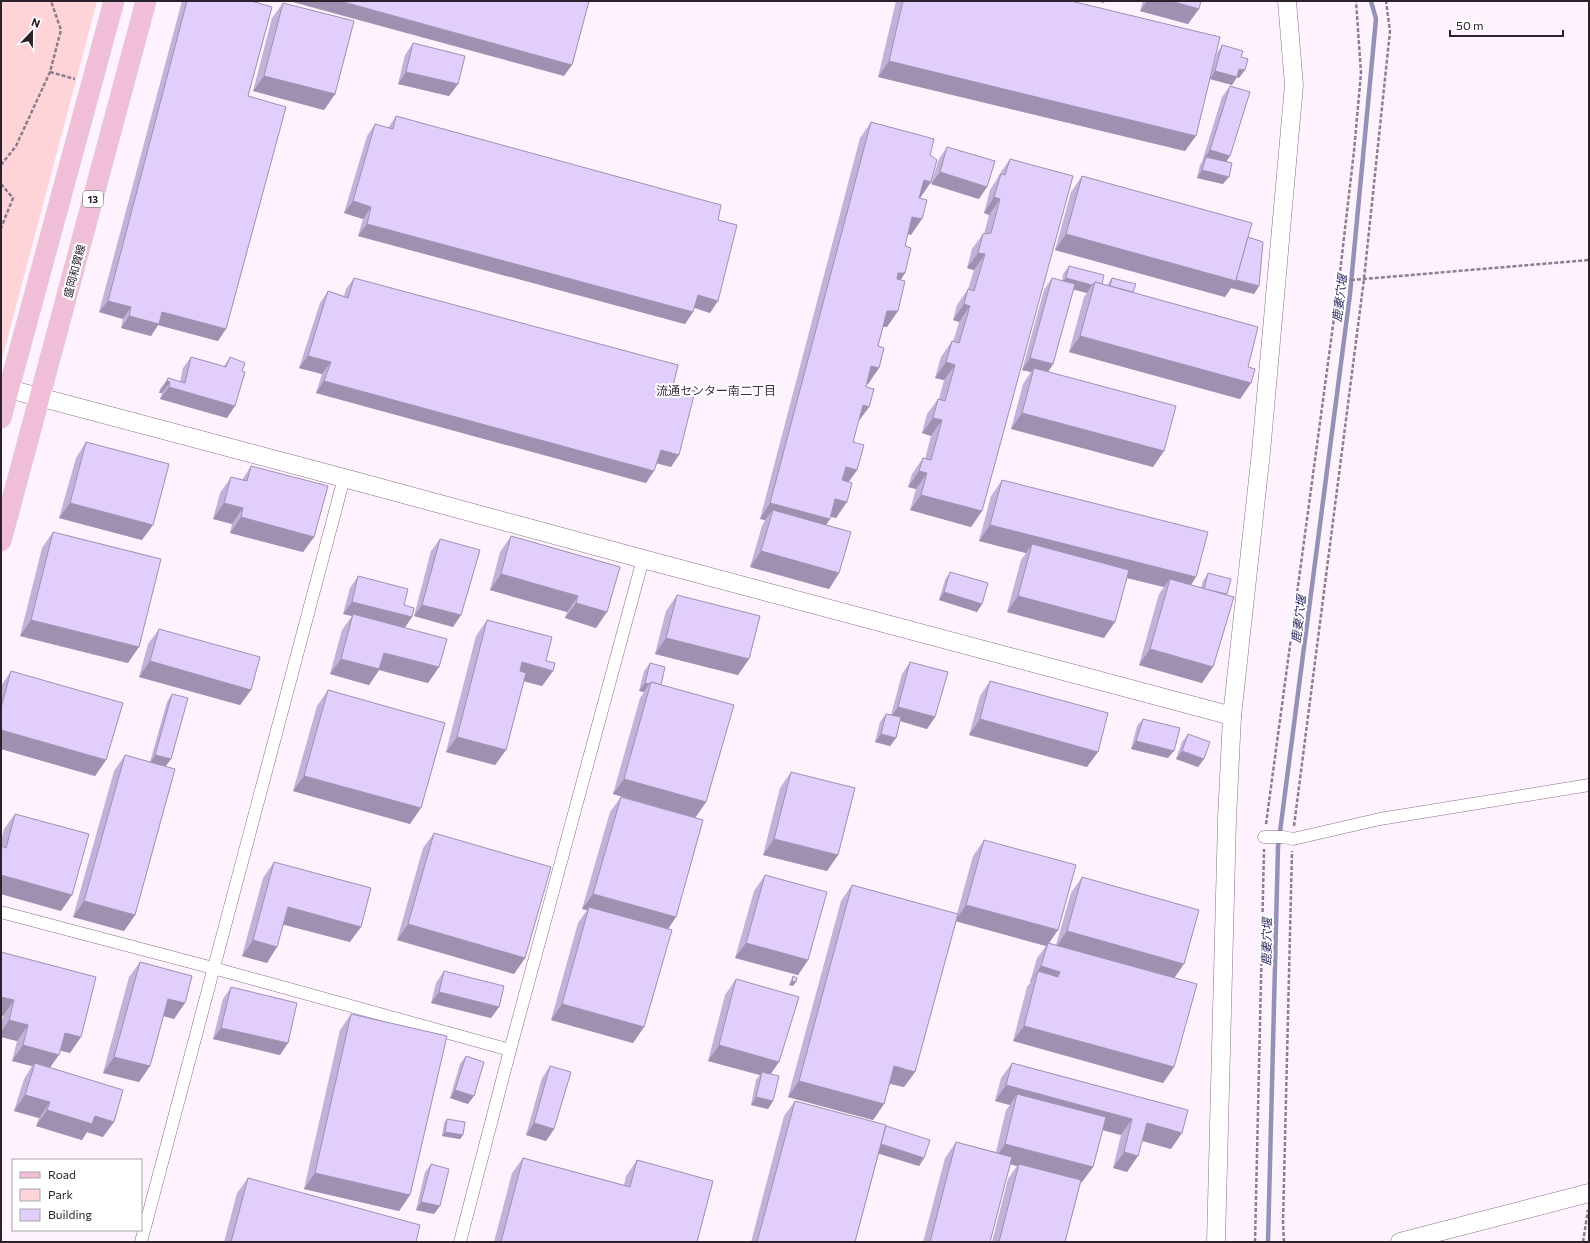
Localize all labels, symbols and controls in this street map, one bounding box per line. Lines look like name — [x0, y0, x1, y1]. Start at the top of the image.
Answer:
north arrow — [12, 12, 52, 52]
scale bar — [1450, 12, 1563, 38]
text: N — [30, 15, 42, 30]
text: 50 m — [1456, 18, 1484, 32]
road number: 13 — [83, 191, 103, 207]
street label: 盛岡和賀線 — [61, 243, 87, 299]
water label: 鹿妻穴堰 — [1329, 271, 1349, 323]
district label: 流通センター南二丁目 — [656, 383, 776, 397]
water label: 鹿妻穴堰 — [1288, 592, 1308, 644]
water label: 鹿妻穴堰 — [1259, 916, 1273, 966]
legend — [12, 1159, 142, 1231]
text: Road — [48, 1167, 76, 1181]
text: Park — [48, 1187, 74, 1201]
text: Building — [48, 1207, 92, 1221]

